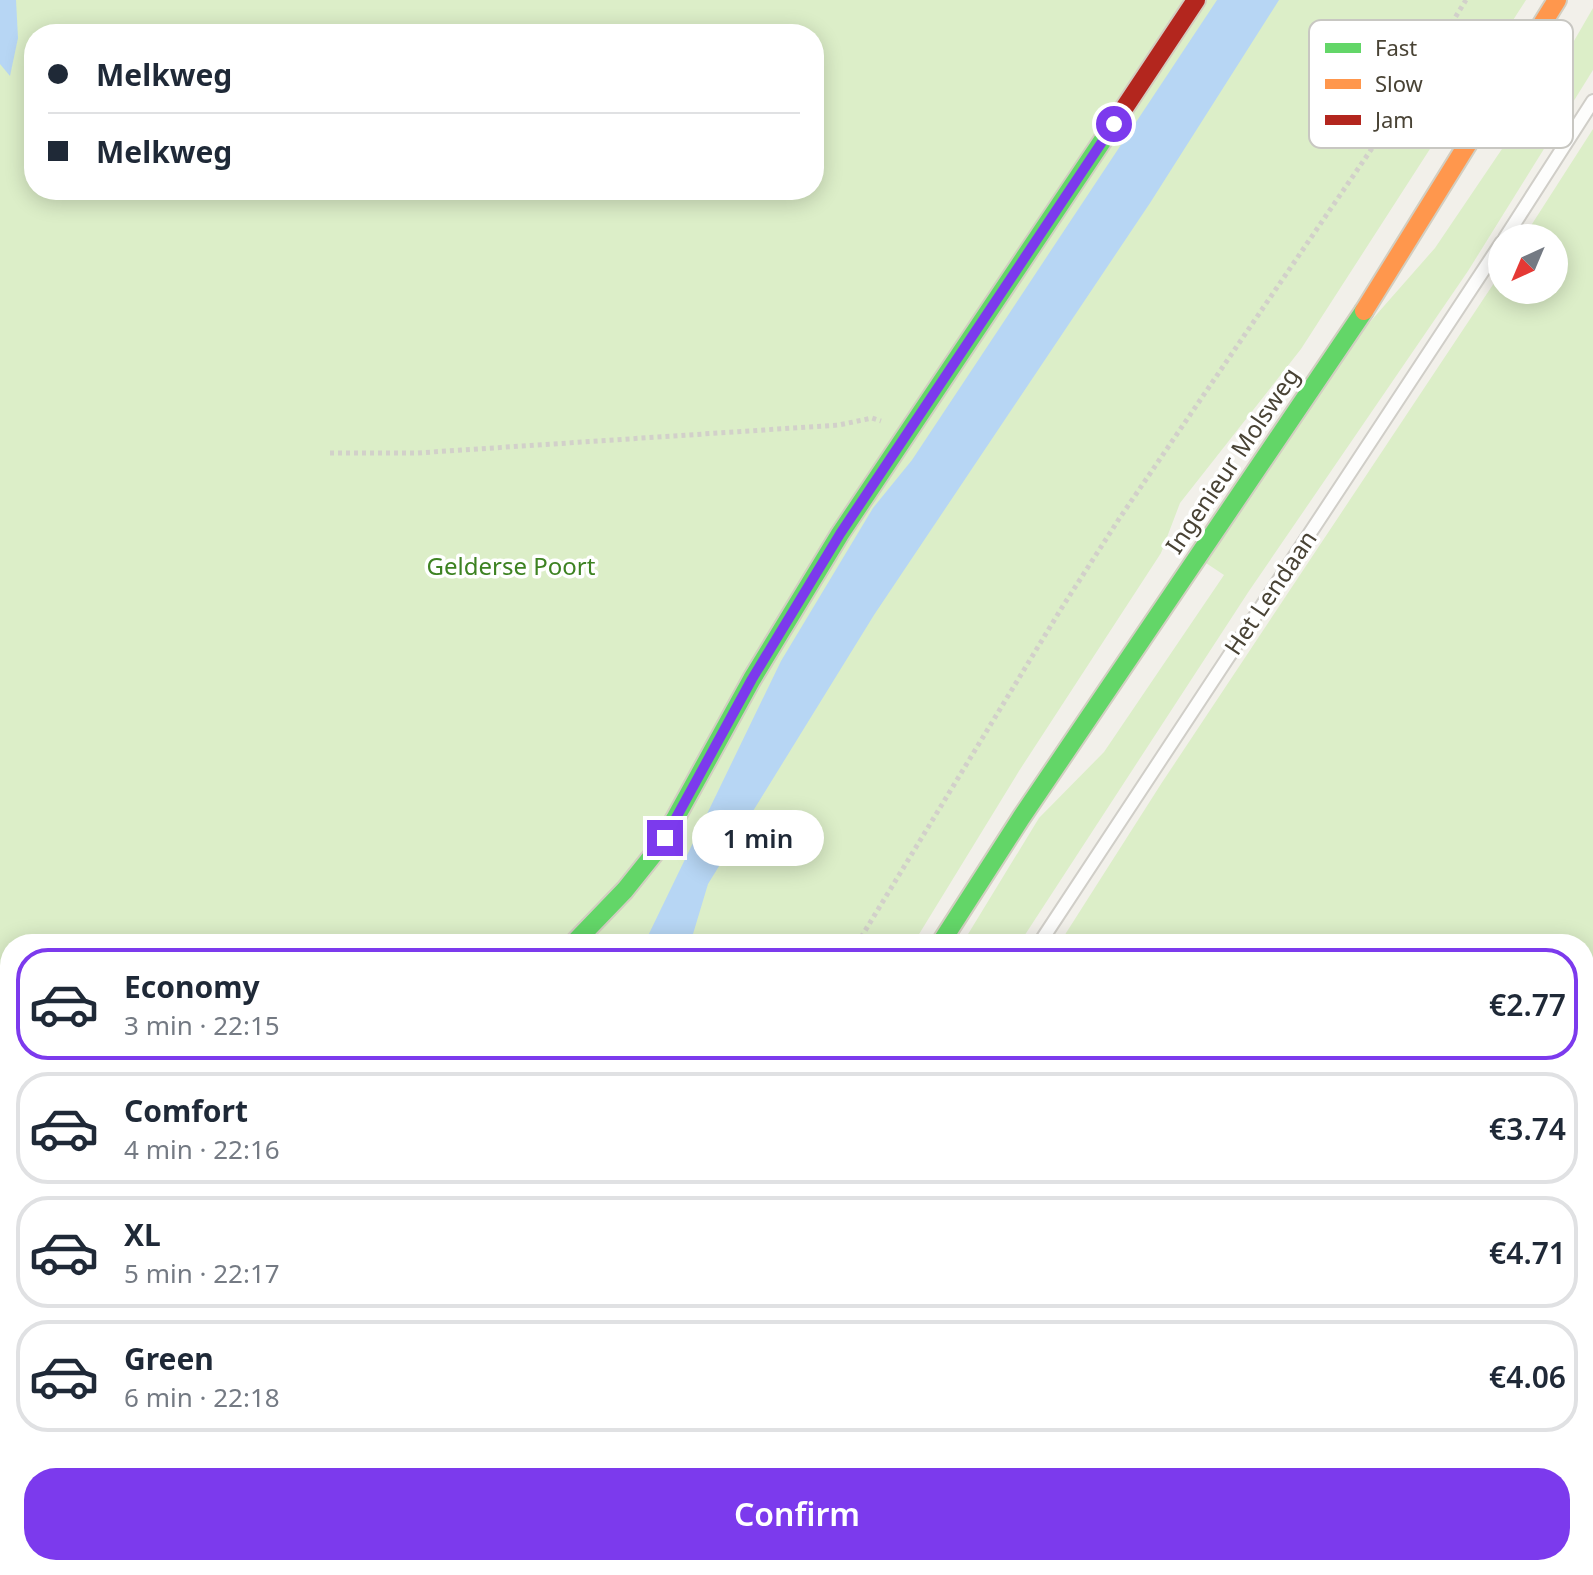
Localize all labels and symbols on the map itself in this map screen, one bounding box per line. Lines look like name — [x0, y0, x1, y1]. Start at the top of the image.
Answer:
legend — [1309, 20, 1573, 148]
text: Fast — [1375, 32, 1417, 62]
text: Slow — [1375, 68, 1424, 98]
text: Jam — [1373, 104, 1414, 134]
route start — [1096, 106, 1132, 142]
north arrow — [1488, 224, 1568, 304]
street label: Ingenieur Molsweg — [1157, 361, 1306, 560]
street label: Het Lendaan — [1216, 523, 1324, 661]
park label: Gelderse Poort — [427, 549, 596, 582]
callout: 1 min — [693, 810, 825, 866]
route end — [647, 820, 683, 856]

